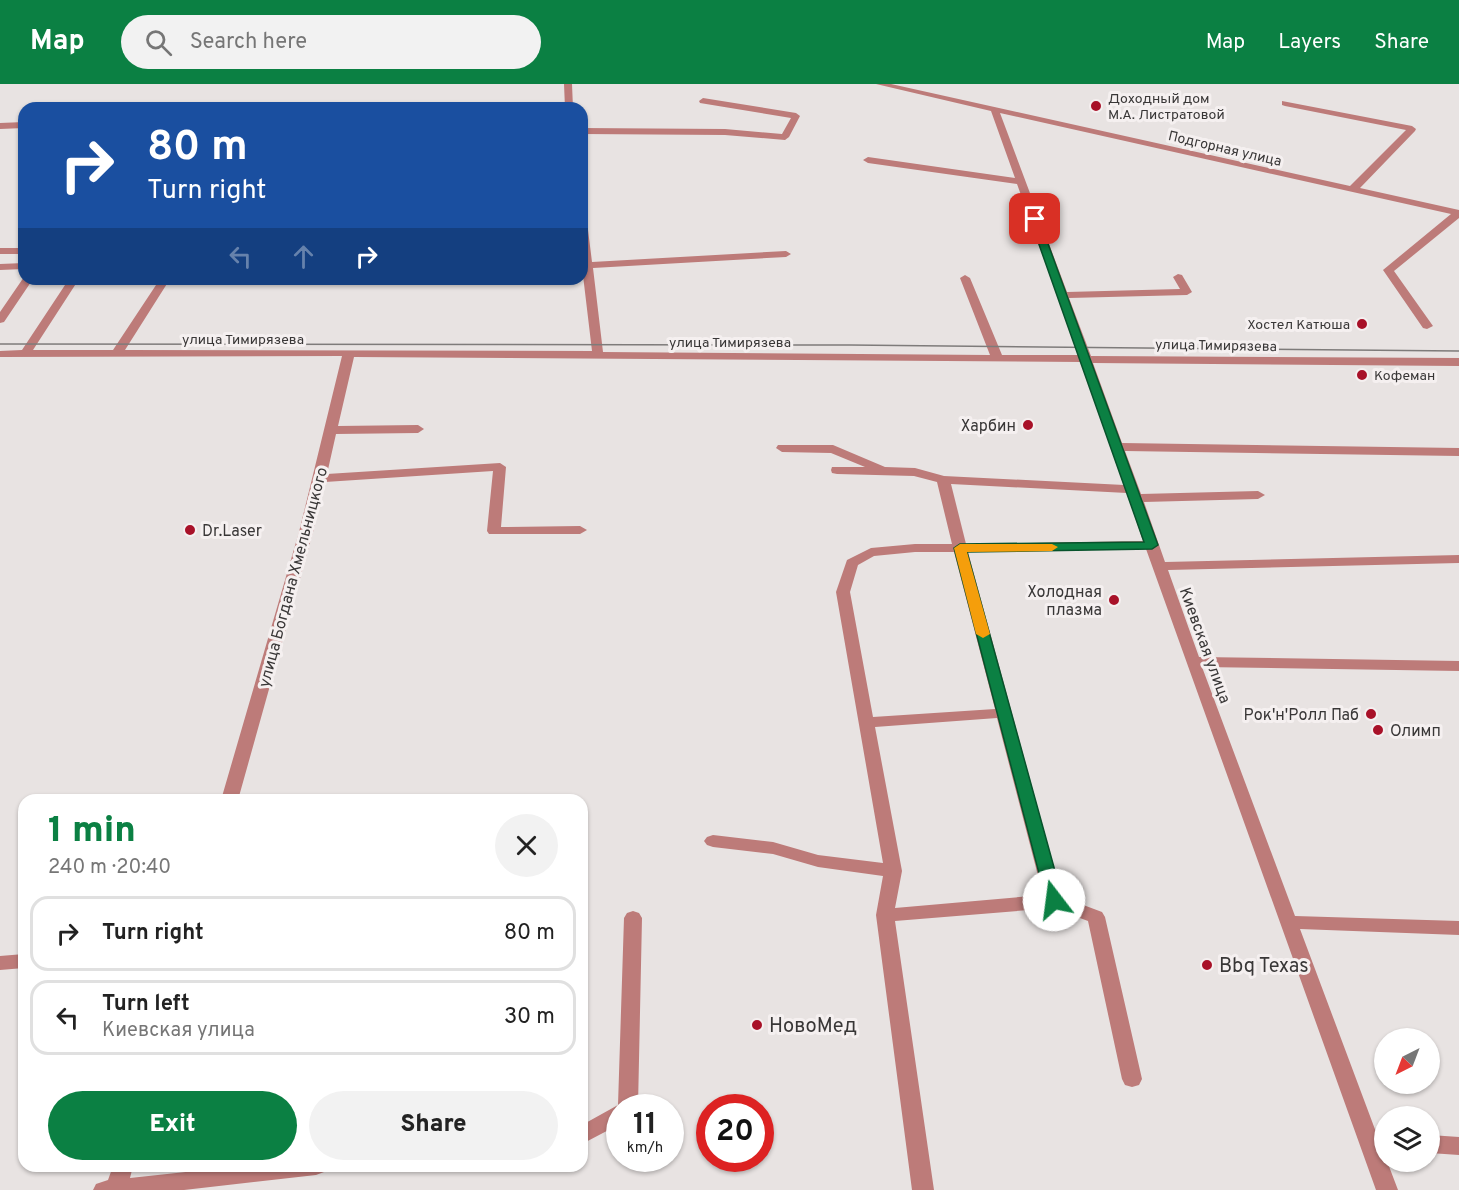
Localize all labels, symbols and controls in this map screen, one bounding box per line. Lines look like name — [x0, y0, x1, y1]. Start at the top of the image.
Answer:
search box — [121, 15, 541, 69]
text: Map — [30, 24, 85, 60]
icon: search — [142, 26, 175, 59]
text: Search here — [190, 29, 307, 56]
text: Map — [1206, 29, 1245, 56]
text: Layers — [1278, 29, 1341, 56]
text: Share — [1374, 29, 1429, 56]
place label: Доходный дом М.А. Листратовой — [1108, 91, 1225, 124]
marker: Доходный дом М.А. Листратовой — [1089, 99, 1103, 113]
text: 80 m — [147, 122, 248, 175]
icon: right — [48, 126, 126, 204]
street label: Подгорная улица — [1166, 128, 1283, 171]
text: Turn right — [147, 174, 266, 208]
pin — [1009, 193, 1060, 244]
icon: arrive — [1018, 202, 1051, 235]
icon: left — [224, 240, 257, 273]
icon: ahead — [287, 240, 320, 273]
icon: right — [350, 240, 383, 273]
place label: Хостел Катюша — [1247, 317, 1350, 334]
marker: Хостел Катюша — [1355, 317, 1369, 331]
street label: улица Тимирязева — [182, 332, 304, 349]
street label: улица Тимирязева — [669, 335, 791, 352]
street label: улица Тимирязева — [1155, 337, 1277, 356]
marker: Кофеман — [1355, 368, 1369, 382]
place label: Кофеман — [1374, 368, 1435, 385]
place label: Харбин — [961, 417, 1016, 437]
marker: Харбин — [1021, 418, 1035, 432]
street label: улица Богдана Хмельницкого — [255, 465, 333, 690]
place label: Dr.Laser — [202, 522, 262, 542]
marker: Dr.Laser — [183, 523, 197, 537]
place label: Холодная плазма — [1027, 583, 1102, 621]
street label: Киевская улица — [1174, 585, 1234, 706]
marker: Холодная плазма — [1107, 593, 1121, 607]
place label: Рок'н'Ролл Паб — [1244, 706, 1359, 726]
marker: Рок'н'Ролл Паб — [1364, 707, 1378, 721]
place label: Олимп — [1390, 722, 1441, 742]
marker: Олимп — [1371, 723, 1385, 737]
text: 1 min — [48, 809, 136, 855]
button: close — [495, 814, 558, 877]
text: 240 m · 20:40 — [48, 855, 171, 881]
position arrow — [1022, 868, 1086, 932]
icon: right — [51, 917, 84, 950]
text: Turn right — [102, 920, 204, 947]
text: 80 m — [504, 920, 555, 947]
place label: Bbq Texas — [1219, 954, 1309, 980]
marker: Bbq Texas — [1200, 958, 1214, 972]
text: Turn left — [102, 991, 190, 1018]
icon: left — [51, 1001, 84, 1034]
text: 30 m — [504, 1004, 555, 1031]
place label: НовоМед — [769, 1014, 857, 1040]
text: Киевская улица — [102, 1018, 255, 1044]
marker: НовоМед — [750, 1018, 764, 1032]
north arrow — [1374, 1028, 1440, 1094]
map controls — [1374, 1028, 1440, 1172]
button: Exit — [48, 1091, 297, 1160]
button: Share — [309, 1091, 558, 1160]
speed limit sign: 20 — [696, 1094, 774, 1172]
button: layers — [1374, 1106, 1440, 1172]
text: 11 — [633, 1107, 657, 1144]
text: km/h — [627, 1139, 663, 1158]

